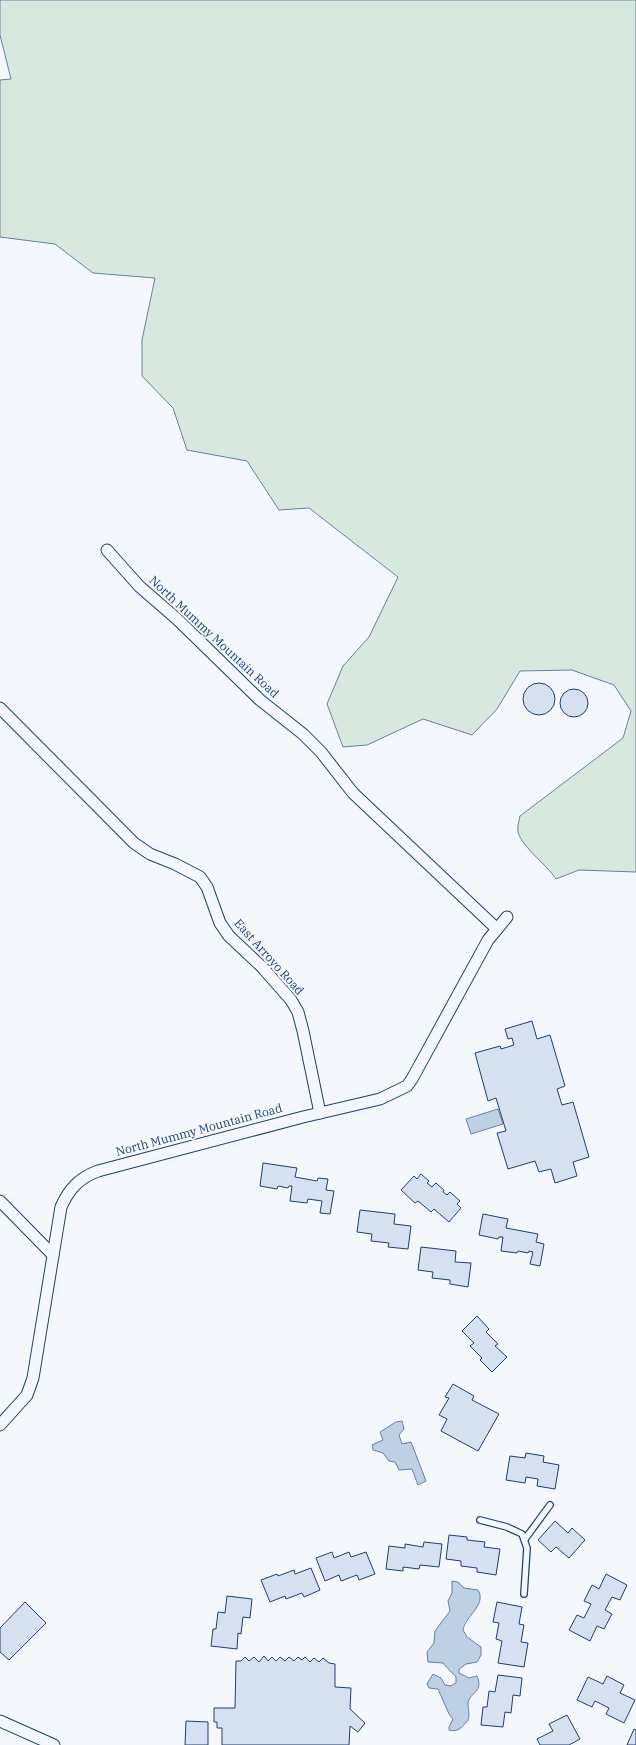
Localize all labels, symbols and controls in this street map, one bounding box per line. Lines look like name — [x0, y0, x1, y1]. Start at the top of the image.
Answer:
street label: North Mummy Mountain Road — [146, 573, 282, 701]
street label: East Arroyo Road — [231, 916, 307, 998]
street label: North Mummy Mountain Road — [114, 1100, 284, 1159]

